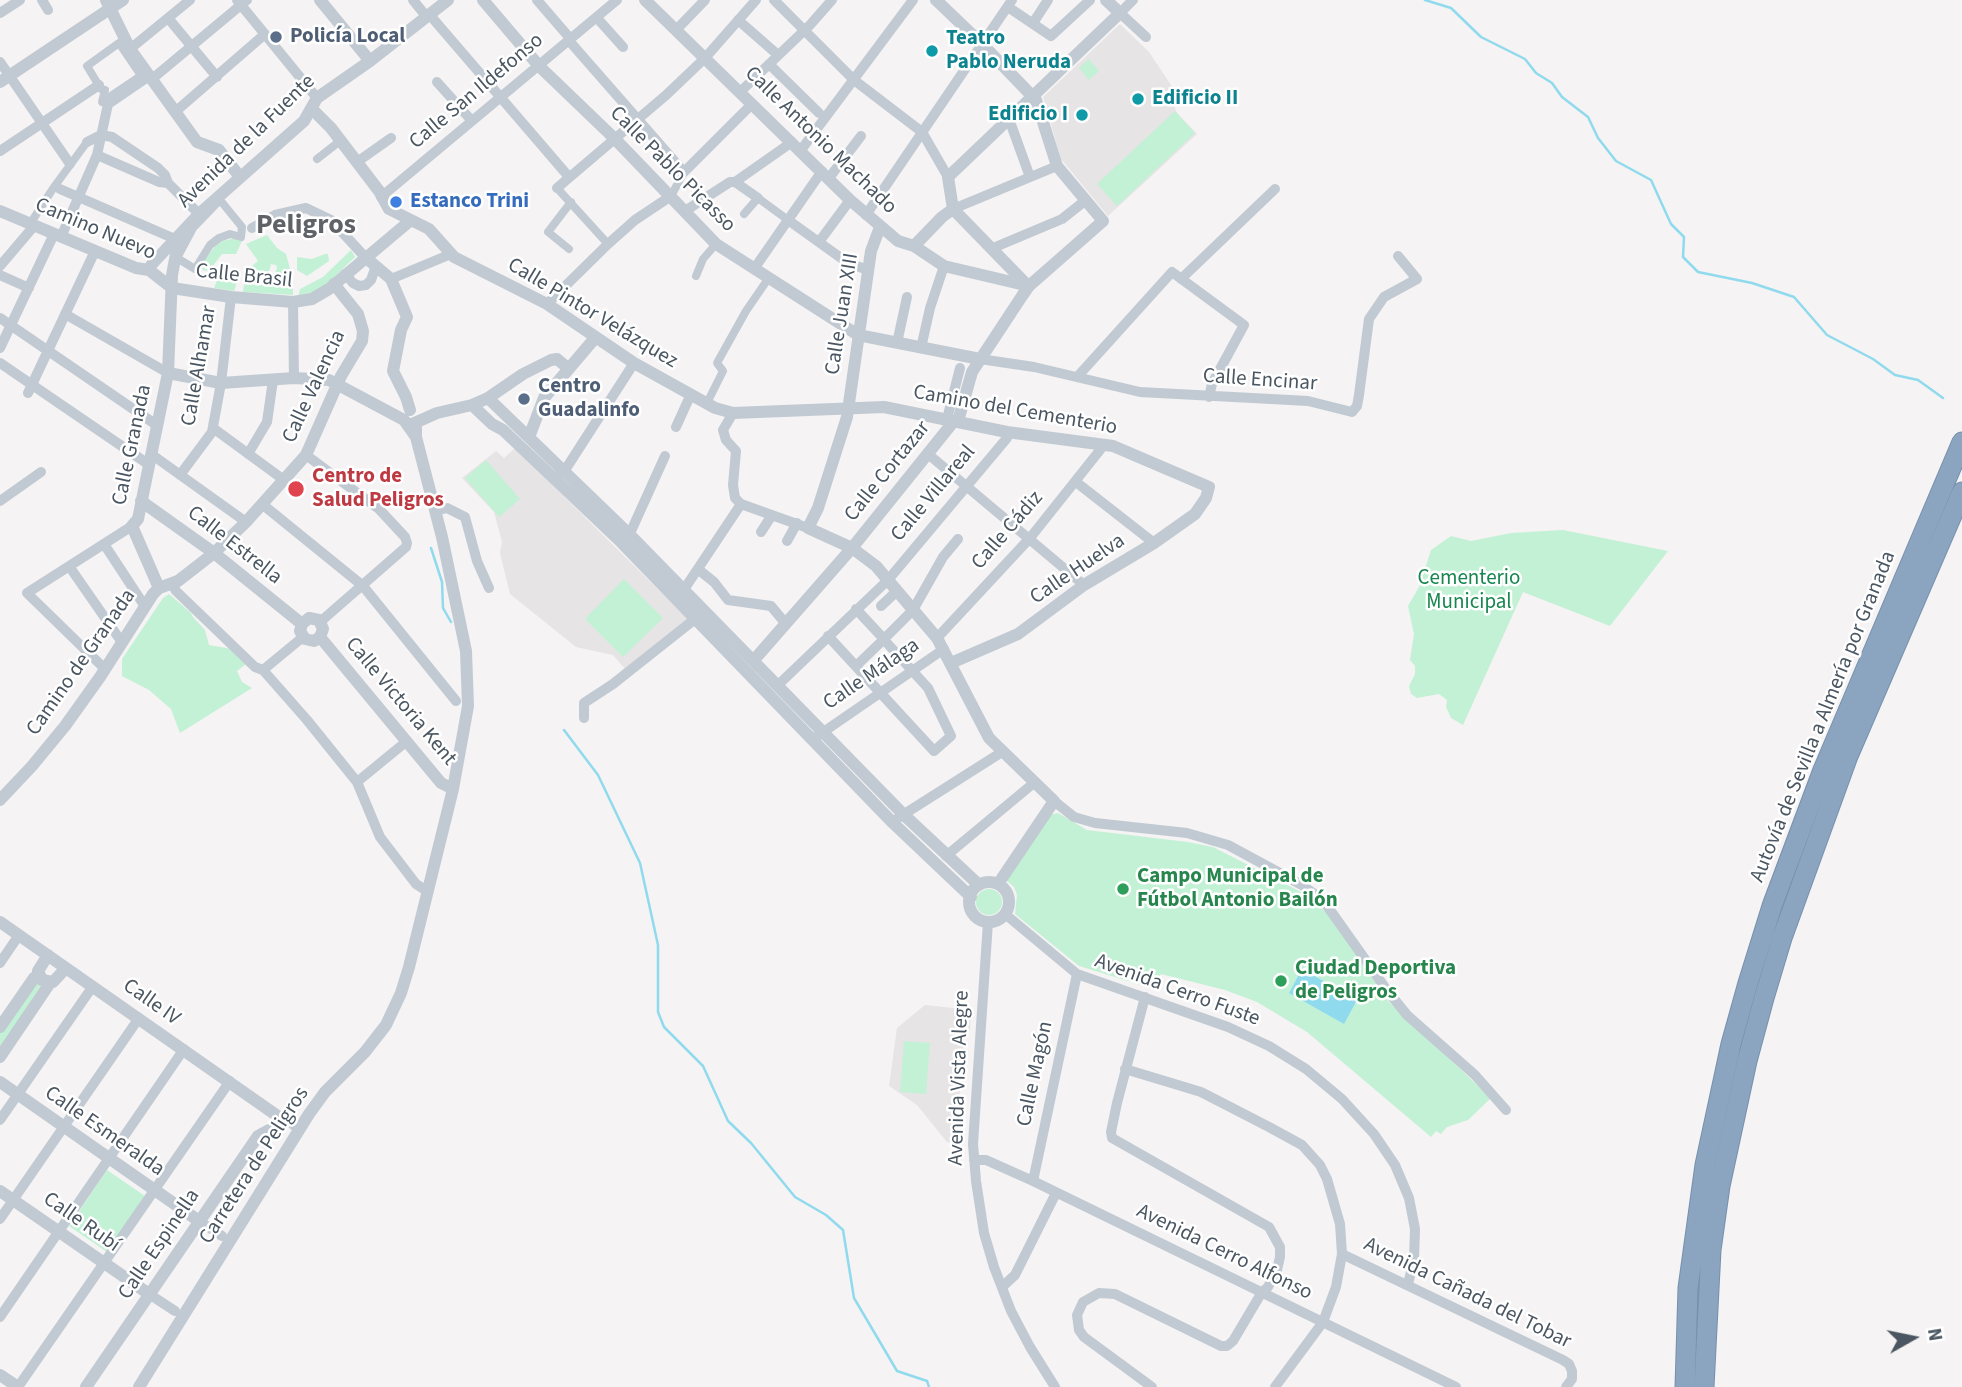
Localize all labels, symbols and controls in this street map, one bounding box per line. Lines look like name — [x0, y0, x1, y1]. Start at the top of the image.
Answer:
place label: Policía Local — [290, 24, 405, 50]
place label: Teatro Pablo Neruda — [946, 26, 1071, 76]
marker: Policía Local — [268, 29, 284, 45]
street label: Calle San Ildefonso — [405, 29, 549, 155]
marker: Teatro Pablo Neruda — [924, 43, 940, 59]
street label: Calle Antonio Machado — [739, 62, 901, 220]
street label: Avenida de la Fuente — [173, 70, 321, 214]
place label: Edificio II — [1152, 86, 1238, 112]
marker: Edificio II — [1130, 91, 1146, 107]
street label: Calle Pablo Picasso — [604, 102, 740, 238]
place label: Edificio I — [988, 102, 1068, 128]
marker: Edificio I — [1074, 107, 1090, 123]
place label: Estanco Trini — [410, 189, 529, 215]
street label: Camino Nuevo — [31, 193, 159, 267]
marker: Estanco Trini — [388, 194, 404, 210]
district label: Peligros — [256, 210, 356, 244]
street label: Calle Juan XIII — [821, 251, 865, 377]
street label: Calle Pintor Velázquez — [502, 253, 682, 375]
street label: Calle Brasil — [194, 259, 294, 295]
street label: Calle Alhamar — [177, 304, 223, 428]
street label: Calle Valencia — [278, 327, 352, 447]
street label: Calle Encinar — [1202, 364, 1318, 398]
place label: Centro Guadalinfo — [538, 374, 640, 424]
street label: Camino del Cementerio — [911, 381, 1119, 441]
street label: Calle Granada — [108, 382, 158, 508]
marker: Centro Guadalinfo — [516, 391, 532, 407]
street label: Calle Cortazar — [840, 417, 936, 527]
street label: Calle Villareal — [886, 441, 982, 547]
place label: Centro de Salud Peligros — [312, 464, 444, 514]
marker: Centro de Salud Peligros — [286, 479, 306, 499]
street label: Calle Cádiz — [967, 486, 1049, 576]
street label: Calle Estrella — [182, 501, 286, 591]
street label: Calle Huelva — [1026, 529, 1130, 611]
street label: Autovía de Sevilla a Almería por Granada — [1746, 548, 1902, 886]
park label: Cementerio Municipal — [1418, 566, 1520, 616]
street label: Camino de Granada — [22, 585, 142, 741]
street label: Calle Victoria Kent — [339, 633, 461, 771]
street label: Calle Málaga — [819, 634, 925, 716]
place label: Campo Municipal de Fútbol Antonio Bailón — [1137, 864, 1338, 914]
marker: Campo Municipal de Fútbol Antonio Bailón — [1115, 881, 1131, 897]
street label: Avenida Cerro Fuste — [1091, 949, 1263, 1033]
place label: Ciudad Deportiva de Peligros — [1295, 956, 1456, 1006]
marker: Ciudad Deportiva de Peligros — [1273, 973, 1289, 989]
street label: Calle IV — [117, 974, 185, 1032]
street label: Avenida Vista Alegre — [944, 990, 976, 1166]
street label: Calle Magón — [1013, 1019, 1059, 1129]
street label: Calle Esmeralda — [39, 1081, 169, 1183]
street label: Carretera de Peligros — [195, 1083, 315, 1249]
street label: Calle Espinella — [114, 1185, 206, 1305]
street label: Calle Rubí — [38, 1187, 124, 1259]
street label: Avenida Cerro Alfonso — [1132, 1199, 1316, 1307]
street label: Avenida Cañada del Tobar — [1359, 1233, 1575, 1355]
north arrow — [1878, 1303, 1948, 1373]
text: N — [1920, 1326, 1949, 1343]

